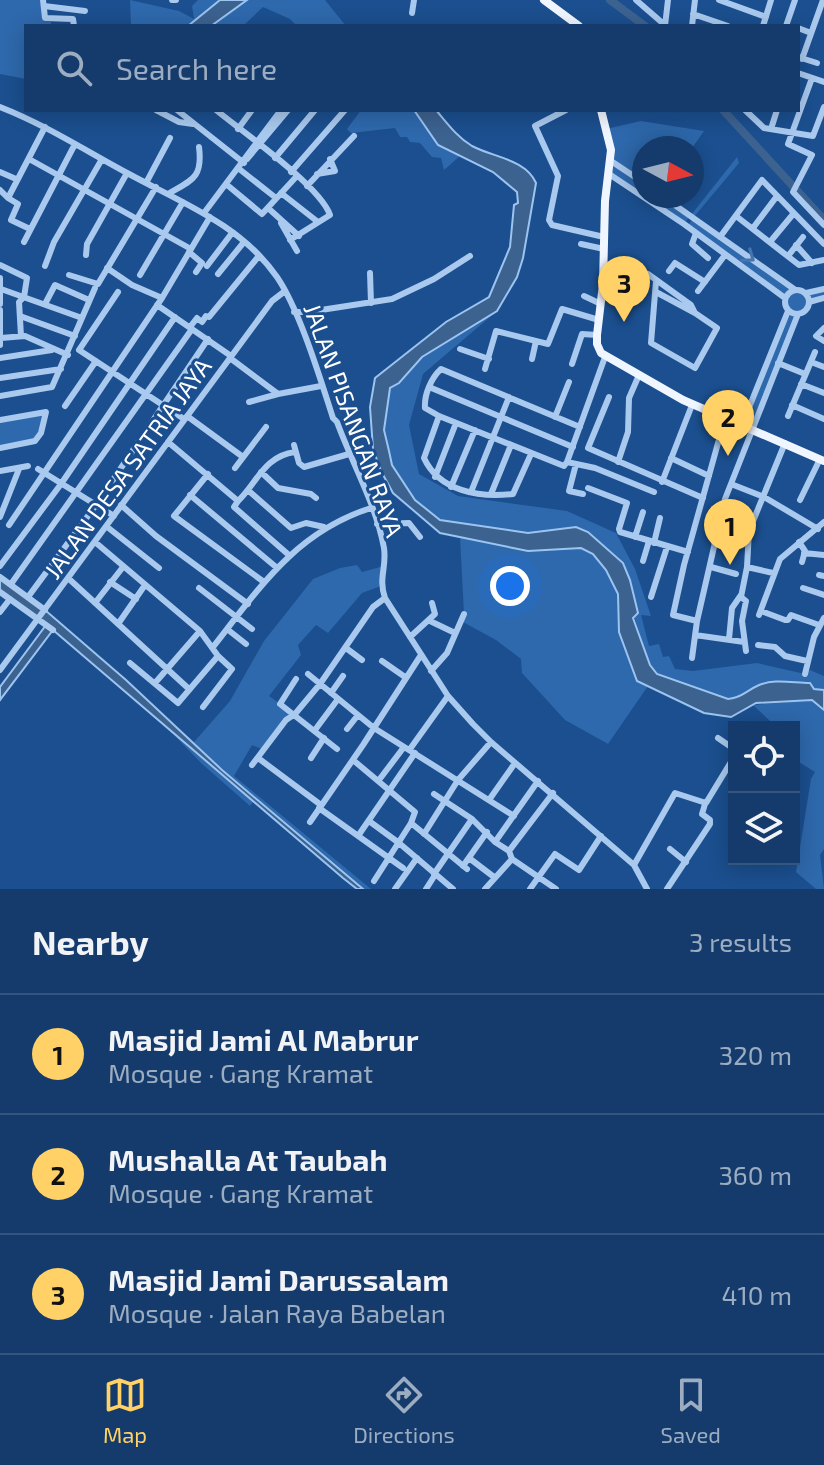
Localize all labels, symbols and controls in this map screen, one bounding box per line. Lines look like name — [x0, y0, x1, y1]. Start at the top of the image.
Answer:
search box — [24, 24, 800, 112]
icon: search — [52, 46, 96, 90]
text: Search here — [116, 50, 277, 86]
north arrow — [632, 136, 704, 208]
one-way arrow — [740, 247, 754, 262]
pin: 3 — [598, 256, 650, 322]
street label: JALAN PISANGAN RAYA — [298, 299, 410, 541]
street label: JALAN DESA SATRIA JAYA — [37, 352, 217, 584]
pin: 2 — [702, 390, 754, 456]
pin: 1 — [704, 499, 756, 565]
your location — [490, 566, 530, 606]
map controls — [728, 721, 800, 865]
button: locate — [728, 721, 800, 793]
button: layers — [728, 793, 800, 865]
text: Nearby — [32, 921, 149, 962]
text: 3 results — [689, 926, 792, 957]
text: Masjid Jami Al Mabrur — [108, 1021, 419, 1057]
text: 1 — [52, 1039, 64, 1070]
text: 320 m — [719, 1039, 792, 1070]
text: Mosque · Gang Kramat — [108, 1057, 373, 1088]
text: Mushalla At Taubah — [108, 1141, 387, 1177]
text: 2 — [50, 1159, 66, 1190]
text: 360 m — [718, 1159, 792, 1190]
text: Mosque · Gang Kramat — [108, 1177, 373, 1208]
text: Masjid Jami Darussalam — [108, 1261, 449, 1297]
text: 3 — [51, 1279, 65, 1310]
text: 410 m — [721, 1279, 792, 1310]
text: Mosque · Jalan Raya Babelan — [108, 1297, 446, 1328]
tab: Map — [103, 1373, 147, 1447]
tab: Directions — [353, 1373, 455, 1447]
tab: Saved — [661, 1373, 721, 1447]

